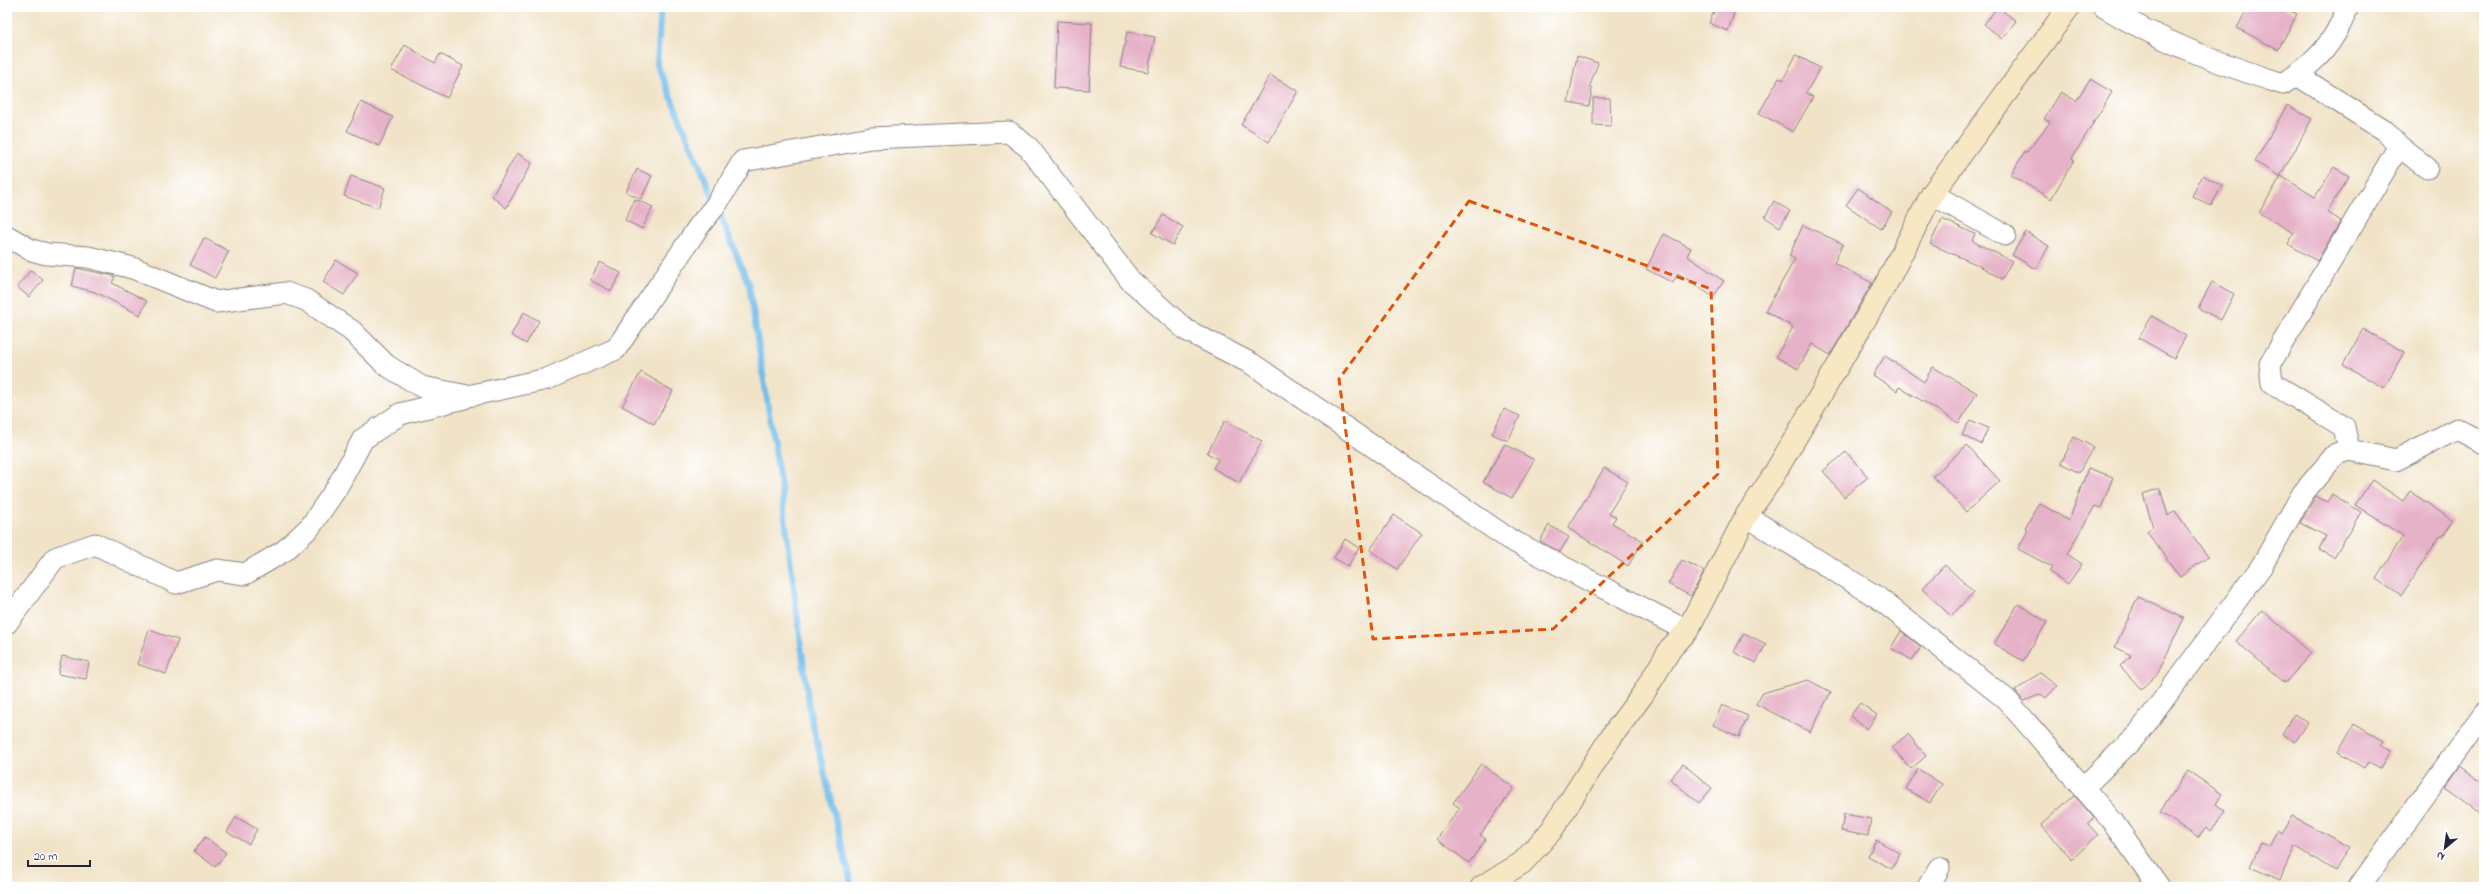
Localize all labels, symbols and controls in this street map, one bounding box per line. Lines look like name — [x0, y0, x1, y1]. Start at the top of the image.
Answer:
north arrow — [2425, 828, 2465, 868]
scale bar — [28, 842, 90, 868]
text: N — [2434, 847, 2448, 865]
text: 20 m — [34, 848, 57, 866]

